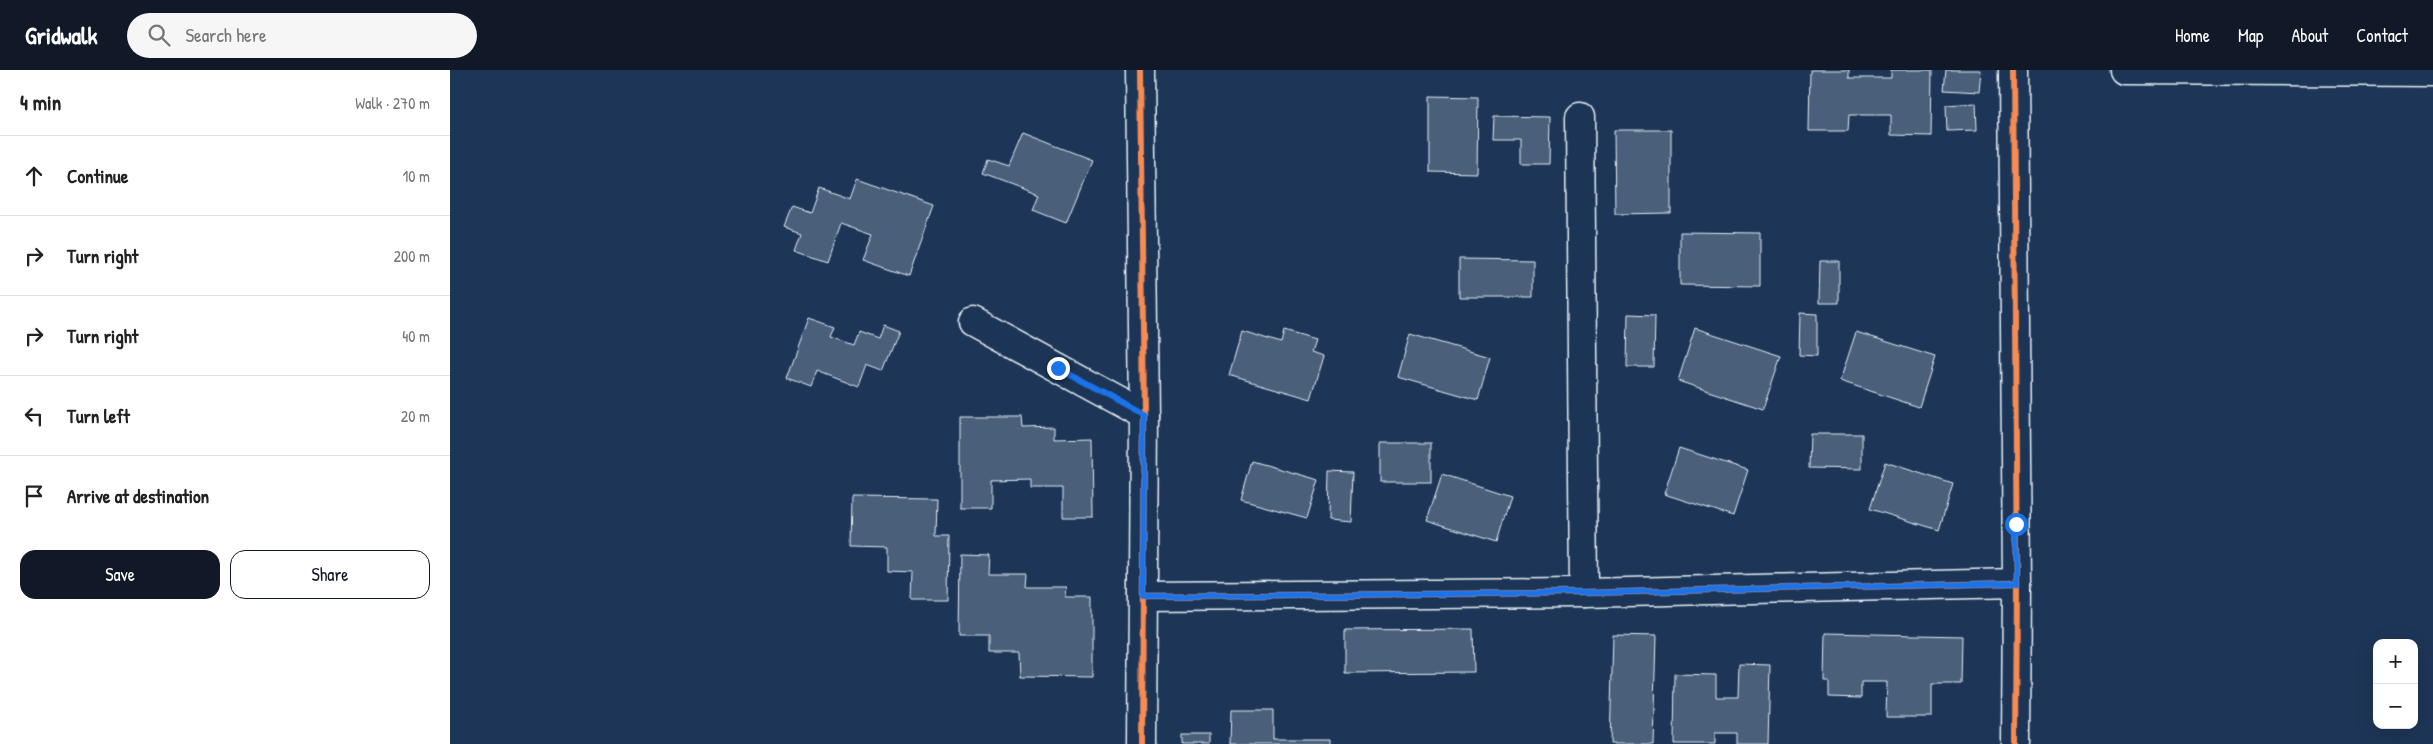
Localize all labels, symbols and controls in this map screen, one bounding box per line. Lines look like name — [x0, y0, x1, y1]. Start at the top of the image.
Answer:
search box — [127, 13, 477, 58]
text: Gridwalk — [25, 19, 97, 51]
icon: search — [145, 21, 173, 49]
text: Search here — [185, 22, 267, 48]
text: Home — [2175, 23, 2210, 48]
text: Map — [2238, 23, 2263, 48]
text: About — [2291, 23, 2328, 48]
text: Contact — [2356, 23, 2408, 48]
text: 4 min — [20, 88, 61, 117]
text: Walk · 270 m — [355, 92, 430, 114]
icon: ahead — [20, 162, 48, 190]
text: Continue — [67, 163, 128, 189]
text: 10 m — [402, 165, 430, 187]
icon: right — [20, 242, 48, 270]
text: Turn right — [67, 243, 138, 269]
text: 200 m — [394, 245, 430, 267]
icon: right — [20, 322, 48, 350]
text: Turn right — [67, 323, 138, 349]
text: 40 m — [402, 325, 430, 347]
route end — [1047, 357, 1070, 380]
icon: left — [20, 402, 48, 430]
text: Turn left — [67, 403, 130, 429]
text: 20 m — [401, 405, 430, 427]
icon: arrive — [20, 482, 48, 510]
text: Arrive at destination — [67, 483, 209, 509]
route start — [2005, 513, 2028, 536]
button: Save — [20, 550, 220, 599]
button: Share — [230, 550, 430, 599]
map controls — [2373, 639, 2418, 729]
button: + — [2373, 639, 2418, 684]
button: − — [2373, 684, 2418, 729]

